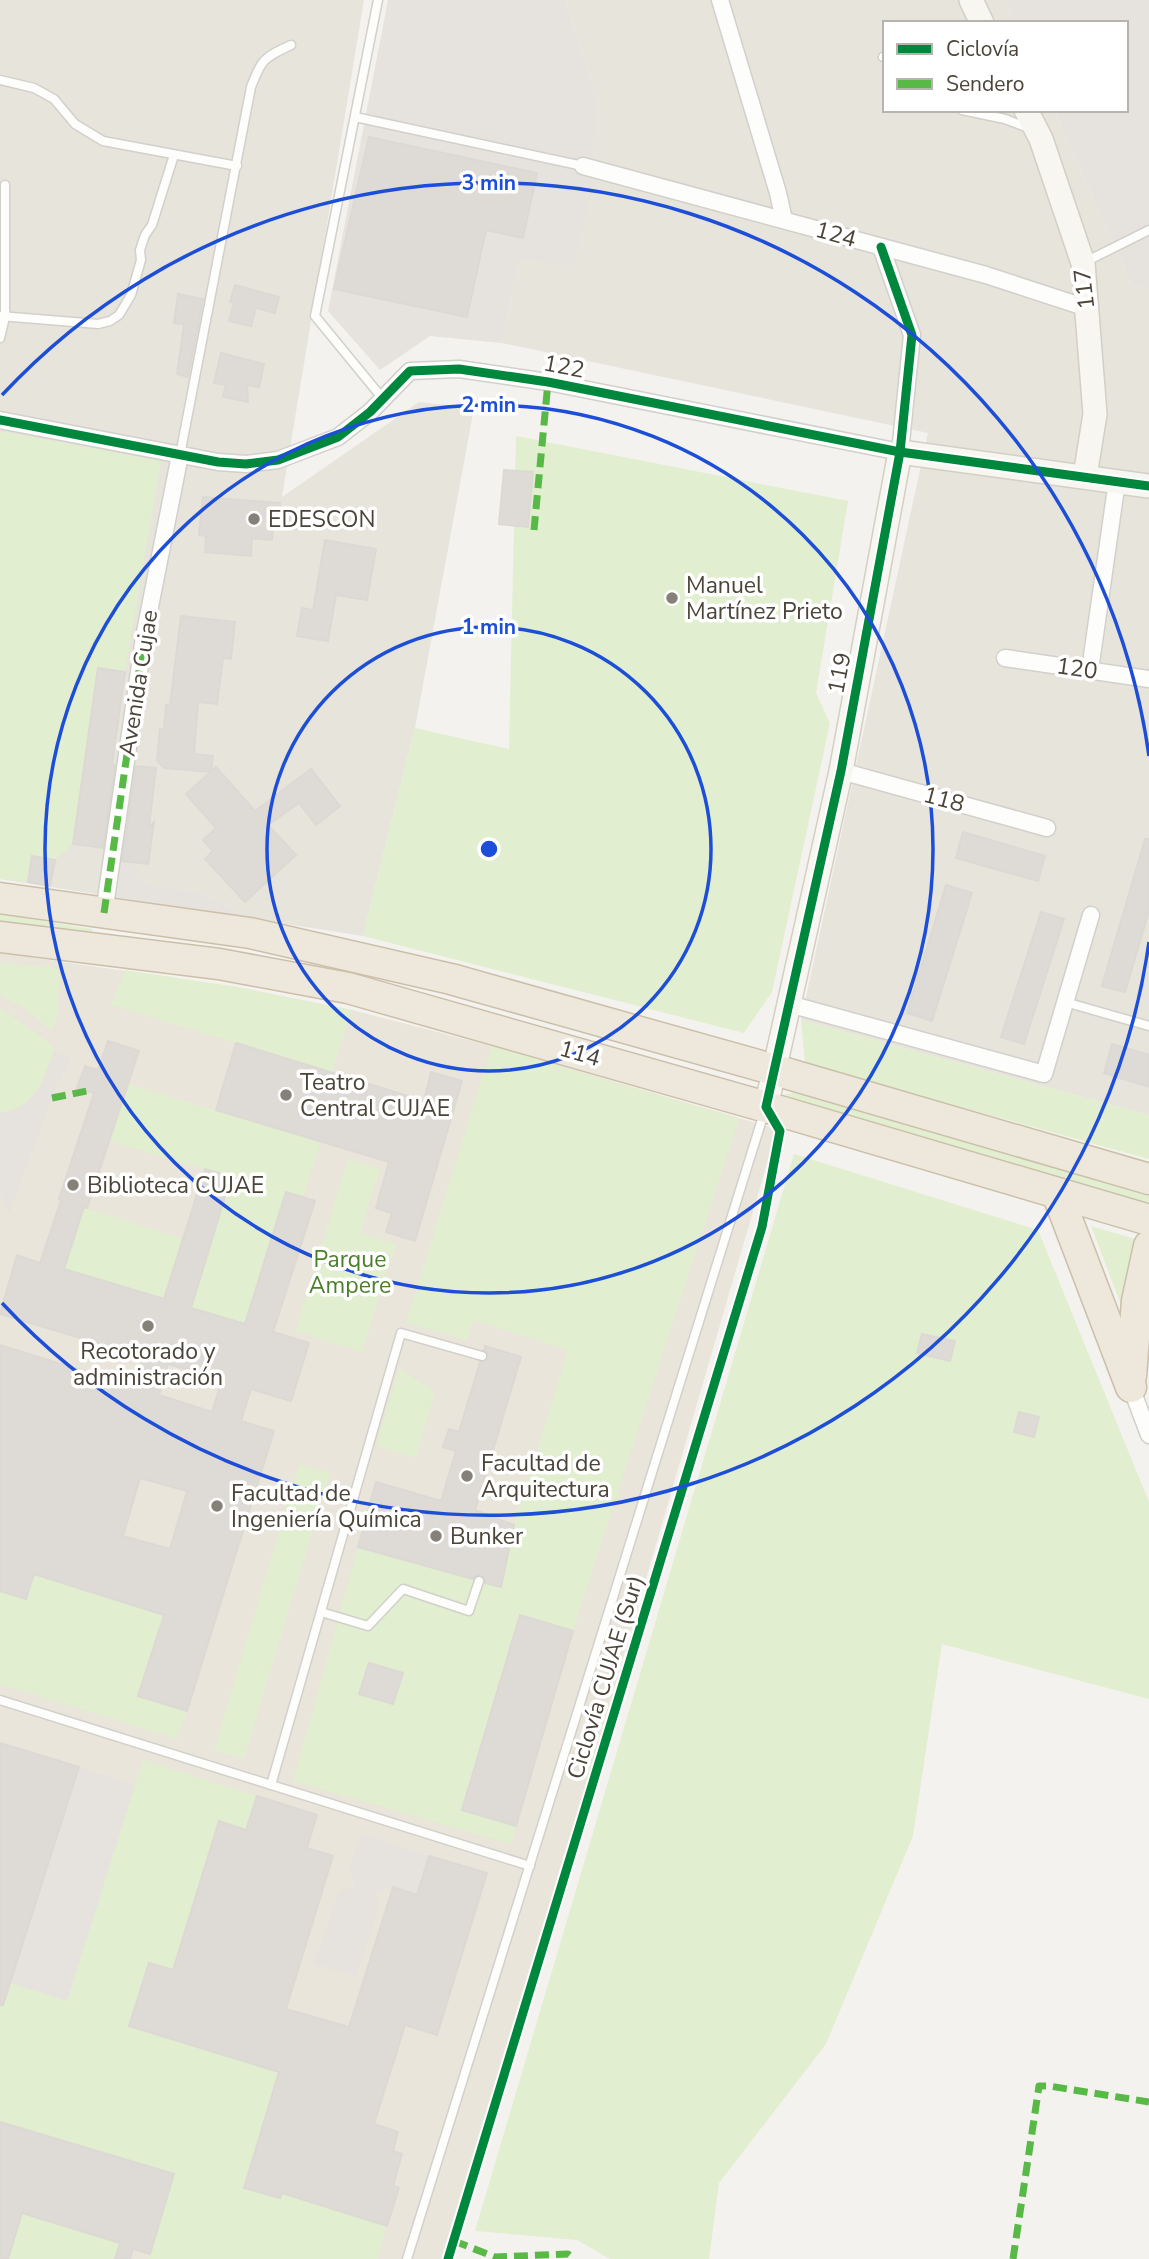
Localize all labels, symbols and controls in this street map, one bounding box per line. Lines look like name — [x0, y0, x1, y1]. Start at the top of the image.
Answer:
legend — [883, 21, 1128, 112]
text: Ciclovía — [946, 35, 1019, 63]
text: Sendero — [946, 70, 1025, 98]
text: 3 min — [462, 169, 516, 197]
street label: 124 — [812, 214, 860, 255]
street label: 117 — [1067, 267, 1102, 311]
street label: 122 — [541, 347, 587, 386]
text: 2 min — [462, 391, 516, 419]
place label: EDESCON — [268, 504, 375, 535]
marker: EDESCON — [246, 511, 262, 527]
place label: Manuel Martínez Prieto — [686, 570, 843, 627]
marker: Manuel Martínez Prieto — [664, 590, 680, 606]
street label: Avenida Cujae — [112, 608, 165, 759]
text: 1 min — [462, 613, 516, 641]
street label: 119 — [820, 650, 859, 696]
street label: 120 — [1054, 650, 1100, 687]
street label: 118 — [920, 779, 968, 820]
centre of rings — [477, 837, 501, 861]
street label: 114 — [556, 1033, 604, 1074]
place label: Teatro Central CUJAE — [300, 1067, 450, 1124]
marker: Teatro Central CUJAE — [278, 1087, 294, 1103]
place label: Biblioteca CUJAE — [87, 1170, 264, 1201]
marker: Biblioteca CUJAE — [65, 1177, 81, 1193]
park label: Parque Ampere — [309, 1244, 391, 1301]
marker: Recotorado y administración — [140, 1318, 156, 1334]
place label: Recotorado y administración — [73, 1336, 223, 1393]
place label: Facultad de Arquitectura — [481, 1448, 610, 1505]
marker: Facultad de Arquitectura — [459, 1468, 475, 1484]
place label: Facultad de Ingeniería Química — [231, 1478, 422, 1535]
marker: Facultad de Ingeniería Química — [209, 1498, 225, 1514]
place label: Bunker — [450, 1521, 524, 1552]
marker: Bunker — [428, 1528, 444, 1544]
street label: Ciclovía CUJAE (Sur) — [560, 1572, 651, 1783]

